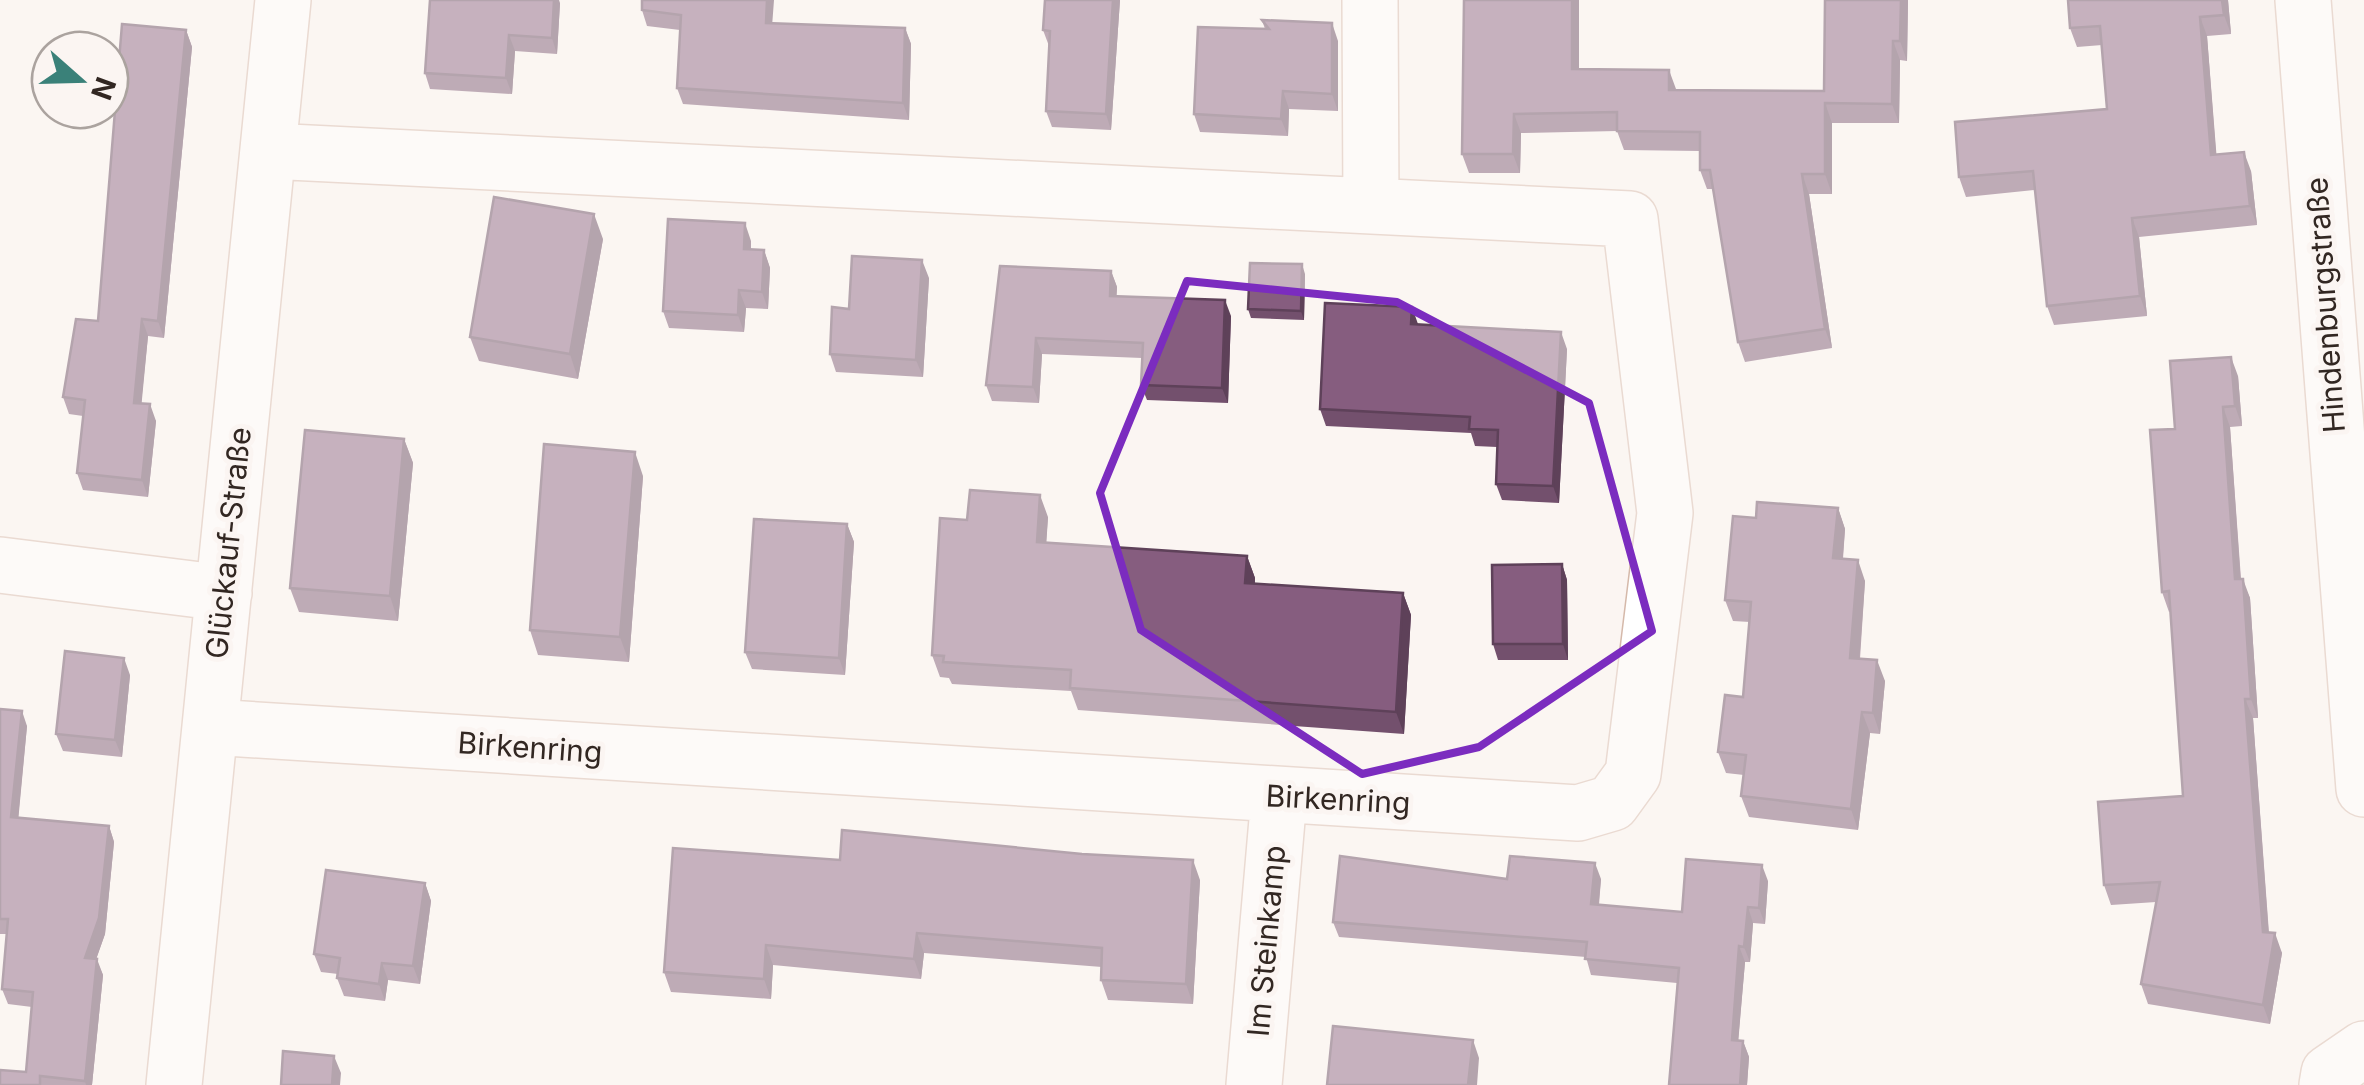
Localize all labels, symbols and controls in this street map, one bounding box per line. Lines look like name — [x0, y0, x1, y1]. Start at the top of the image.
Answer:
north arrow — [30, 30, 130, 130]
text: N — [84, 73, 123, 104]
street label: Hindenburgstraße — [2298, 176, 2352, 434]
street label: Glückauf-Straße — [198, 425, 258, 661]
street label: Birkenring — [457, 724, 604, 770]
street label: Birkenring — [1265, 777, 1411, 821]
street label: Im Steinkamp — [1240, 844, 1292, 1038]

